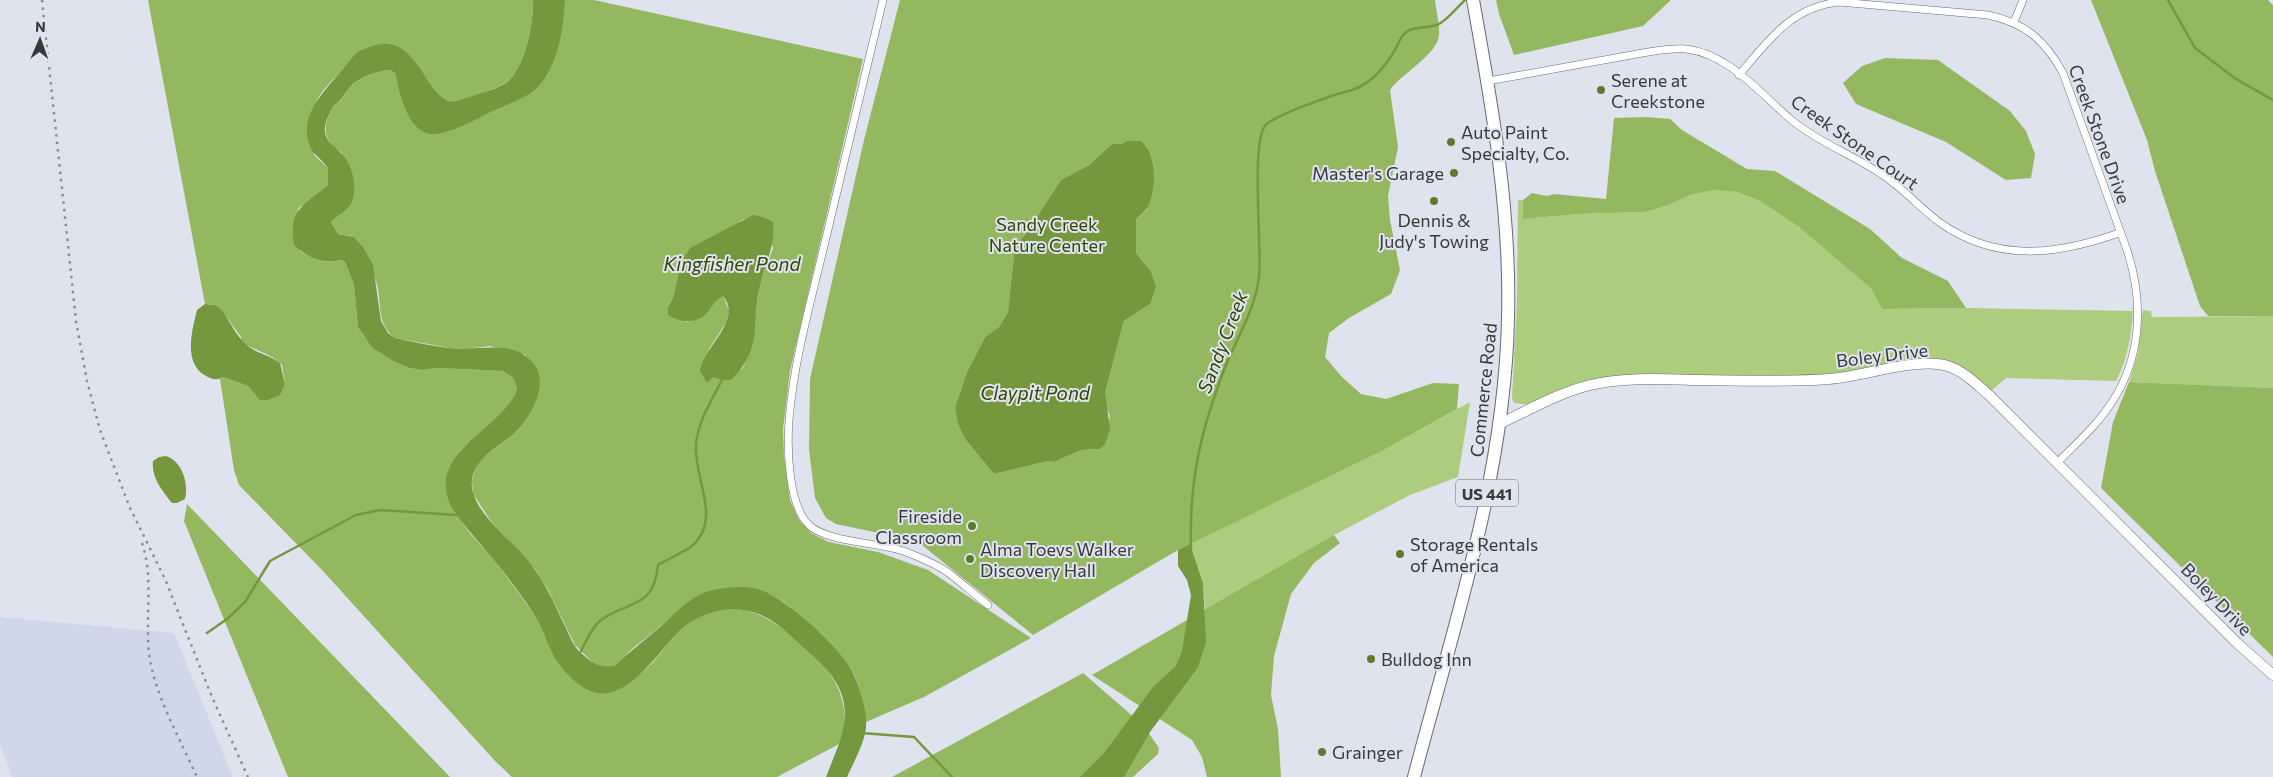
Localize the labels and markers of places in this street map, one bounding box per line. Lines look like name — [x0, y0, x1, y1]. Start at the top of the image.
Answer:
place label: Serene at Creekstone — [1611, 69, 1705, 112]
marker: Serene at Creekstone — [1595, 84, 1607, 96]
place label: Auto Paint Specialty, Co. — [1461, 121, 1570, 164]
marker: Auto Paint Specialty, Co. — [1445, 136, 1457, 148]
place label: Master's Garage — [1312, 162, 1444, 184]
marker: Master's Garage — [1448, 167, 1460, 179]
marker: Dennis & Judy's Towing — [1428, 195, 1440, 207]
place label: Dennis & Judy's Towing — [1379, 209, 1489, 252]
place label: Fireside Classroom — [875, 505, 962, 548]
marker: Fireside Classroom — [966, 520, 978, 532]
place label: Storage Rentals of America — [1410, 533, 1538, 576]
place label: Alma Toevs Walker Discovery Hall — [980, 538, 1134, 581]
marker: Storage Rentals of America — [1394, 548, 1406, 560]
marker: Alma Toevs Walker Discovery Hall — [964, 553, 976, 565]
place label: Bulldog Inn — [1381, 648, 1472, 670]
marker: Bulldog Inn — [1365, 653, 1377, 665]
place label: Grainger — [1332, 741, 1403, 763]
marker: Grainger — [1316, 746, 1328, 758]

